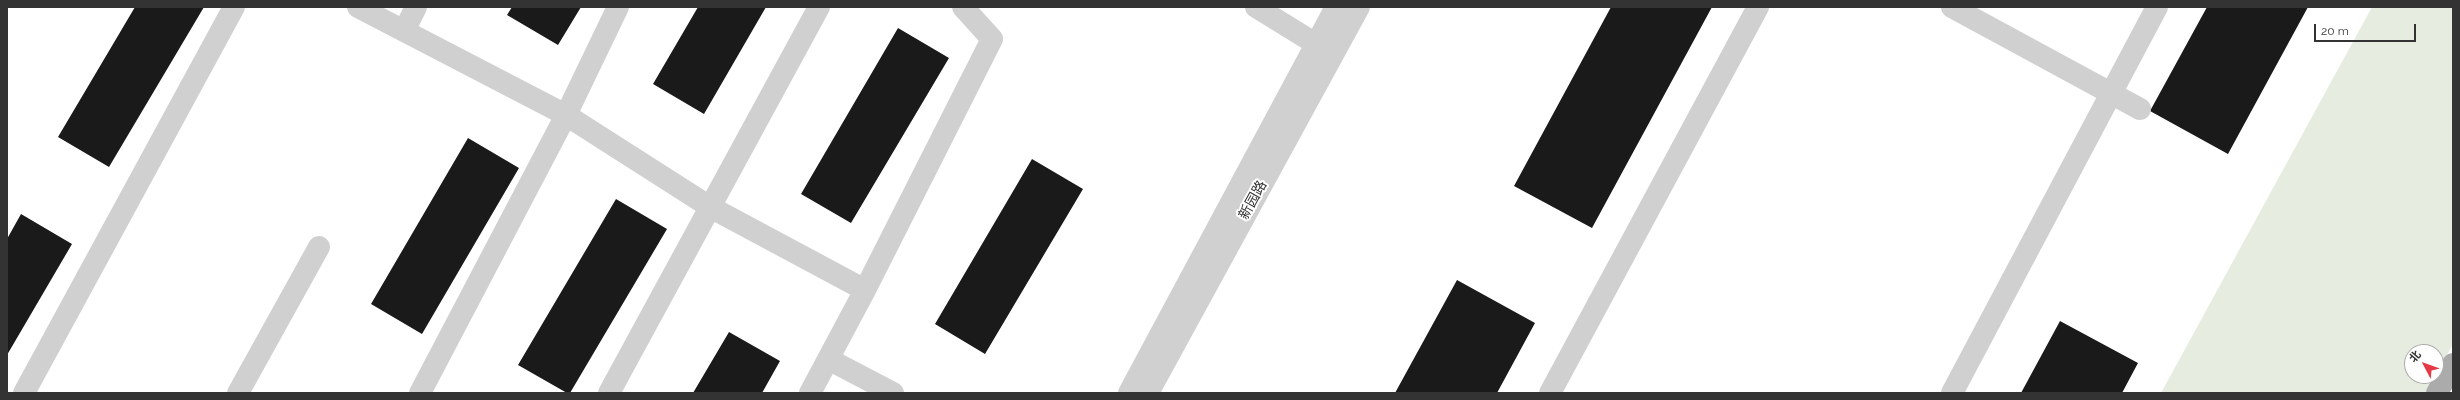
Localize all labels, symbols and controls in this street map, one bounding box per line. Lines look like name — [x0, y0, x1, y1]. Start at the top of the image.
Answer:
scale bar — [2316, 16, 2418, 42]
text: 20 m — [2321, 24, 2349, 38]
street label: 新园路 — [1235, 178, 1271, 222]
north arrow — [2404, 344, 2444, 384]
text: 北 — [2407, 348, 2424, 365]

